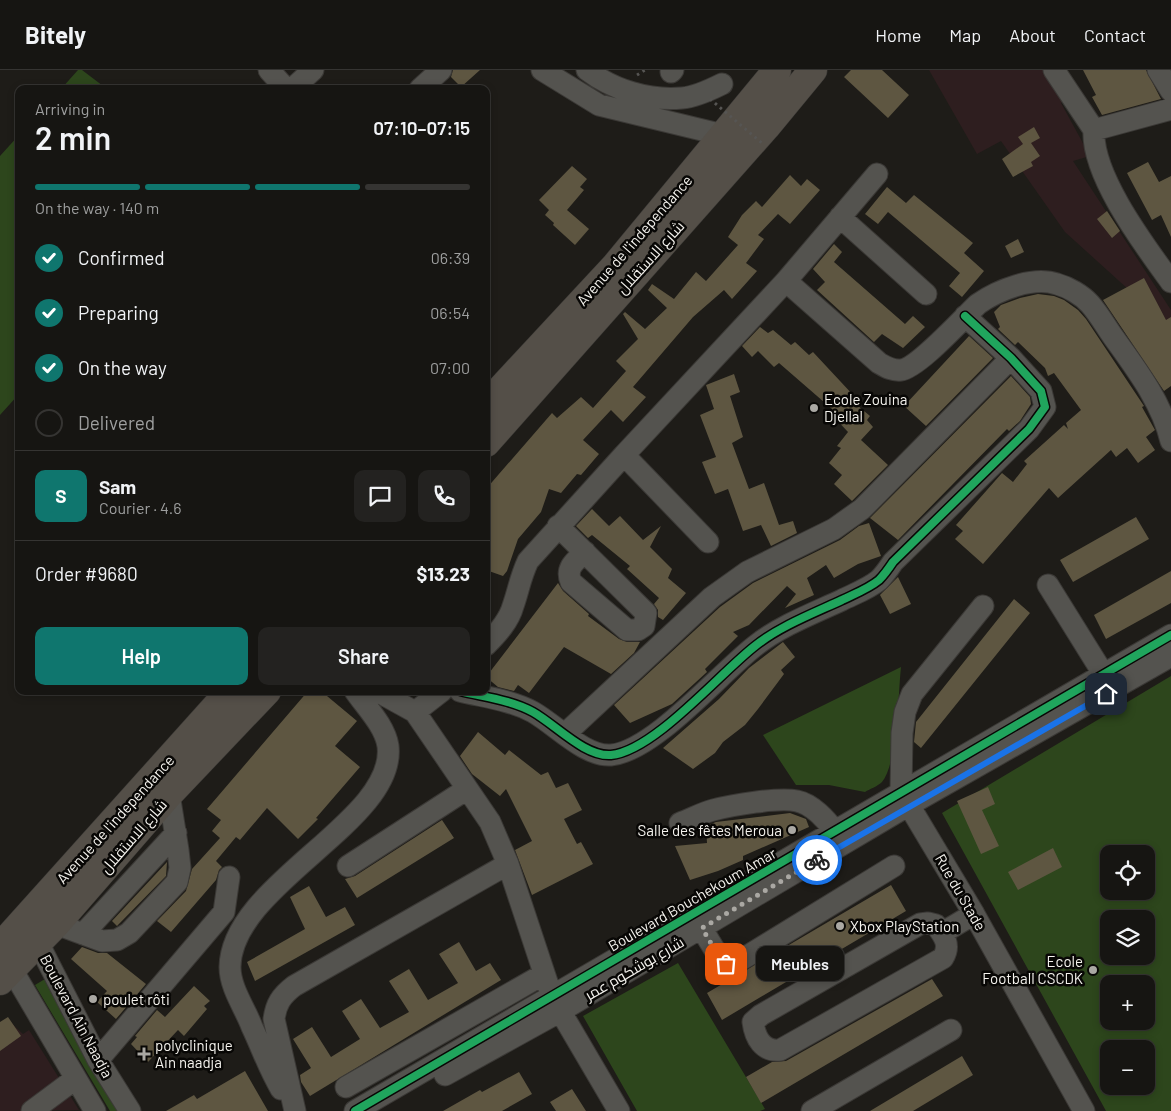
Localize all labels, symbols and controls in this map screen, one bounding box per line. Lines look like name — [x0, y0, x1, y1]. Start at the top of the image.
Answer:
text: Bitely — [25, 20, 86, 49]
text: Home — [875, 24, 921, 46]
text: Map — [949, 24, 981, 46]
text: About — [1009, 24, 1056, 46]
text: Contact — [1084, 24, 1146, 46]
text: Arriving in — [35, 99, 105, 118]
text: 07:10–07:15 — [373, 116, 470, 139]
text: 2 min — [35, 118, 111, 156]
street label: Avenue de l'independance — [572, 171, 696, 309]
text: On the way · 140 m — [35, 198, 159, 217]
street label: شارع الاستقلال — [612, 217, 690, 299]
icon: check — [35, 244, 63, 272]
text: Confirmed — [78, 246, 165, 269]
text: 06:39 — [431, 248, 470, 267]
icon: check — [35, 299, 63, 327]
text: Preparing — [78, 301, 159, 324]
text: 06:54 — [430, 303, 470, 322]
icon: check — [35, 354, 63, 382]
text: On the way — [78, 356, 167, 379]
text: 07:00 — [430, 358, 470, 377]
place label: Ecole Zouina Djellal — [824, 390, 907, 425]
marker: Ecole Zouina Djellal — [808, 402, 820, 414]
text: Delivered — [78, 411, 155, 434]
button: chat — [354, 470, 406, 522]
button: phone — [418, 470, 470, 522]
text: Sam — [99, 475, 136, 498]
text: S — [55, 484, 67, 507]
text: Courier · 4.6 — [99, 498, 182, 517]
text: Order #9680 — [35, 562, 138, 585]
text: $13.23 — [416, 562, 470, 585]
button: Help — [35, 627, 248, 685]
button: Share — [258, 627, 470, 685]
pin — [1085, 673, 1127, 715]
icon: home — [1092, 680, 1120, 708]
street label: Avenue de l'independance — [52, 751, 178, 887]
street label: شارع الاستقلال — [96, 795, 172, 879]
place label: Salle des fêtes Meroua — [638, 821, 782, 839]
marker: Salle des fêtes Meroua — [786, 824, 798, 836]
courier — [792, 835, 842, 885]
street label: Boulevard Bouchekoum Amar — [605, 843, 780, 955]
map controls — [1100, 845, 1155, 1095]
button: locate — [1100, 845, 1155, 900]
icon: bike — [803, 846, 831, 874]
street label: Rue du Stade — [932, 850, 990, 934]
button: layers — [1100, 910, 1155, 965]
place label: Xbox PlayStation — [850, 917, 959, 935]
marker: Xbox PlayStation — [834, 920, 846, 932]
street label: شارع بوشكوم عمر — [580, 932, 688, 1007]
pin — [705, 943, 747, 985]
callout: Meubles — [756, 946, 844, 982]
icon: bag — [712, 950, 740, 978]
street label: Boulevard Ain Naadja — [37, 951, 117, 1081]
place label: Ecole Football CSCDK — [982, 952, 1083, 987]
text: Meubles — [771, 954, 829, 973]
marker: Ecole Football CSCDK — [1087, 964, 1099, 976]
button: + — [1100, 975, 1155, 1030]
place label: poulet rôti — [103, 990, 170, 1008]
marker: poulet rôti — [87, 993, 99, 1005]
place label: polyclinique Ain naadja — [155, 1036, 233, 1071]
button: − — [1100, 1040, 1155, 1095]
marker: polyclinique Ain naadja — [137, 1047, 151, 1061]

